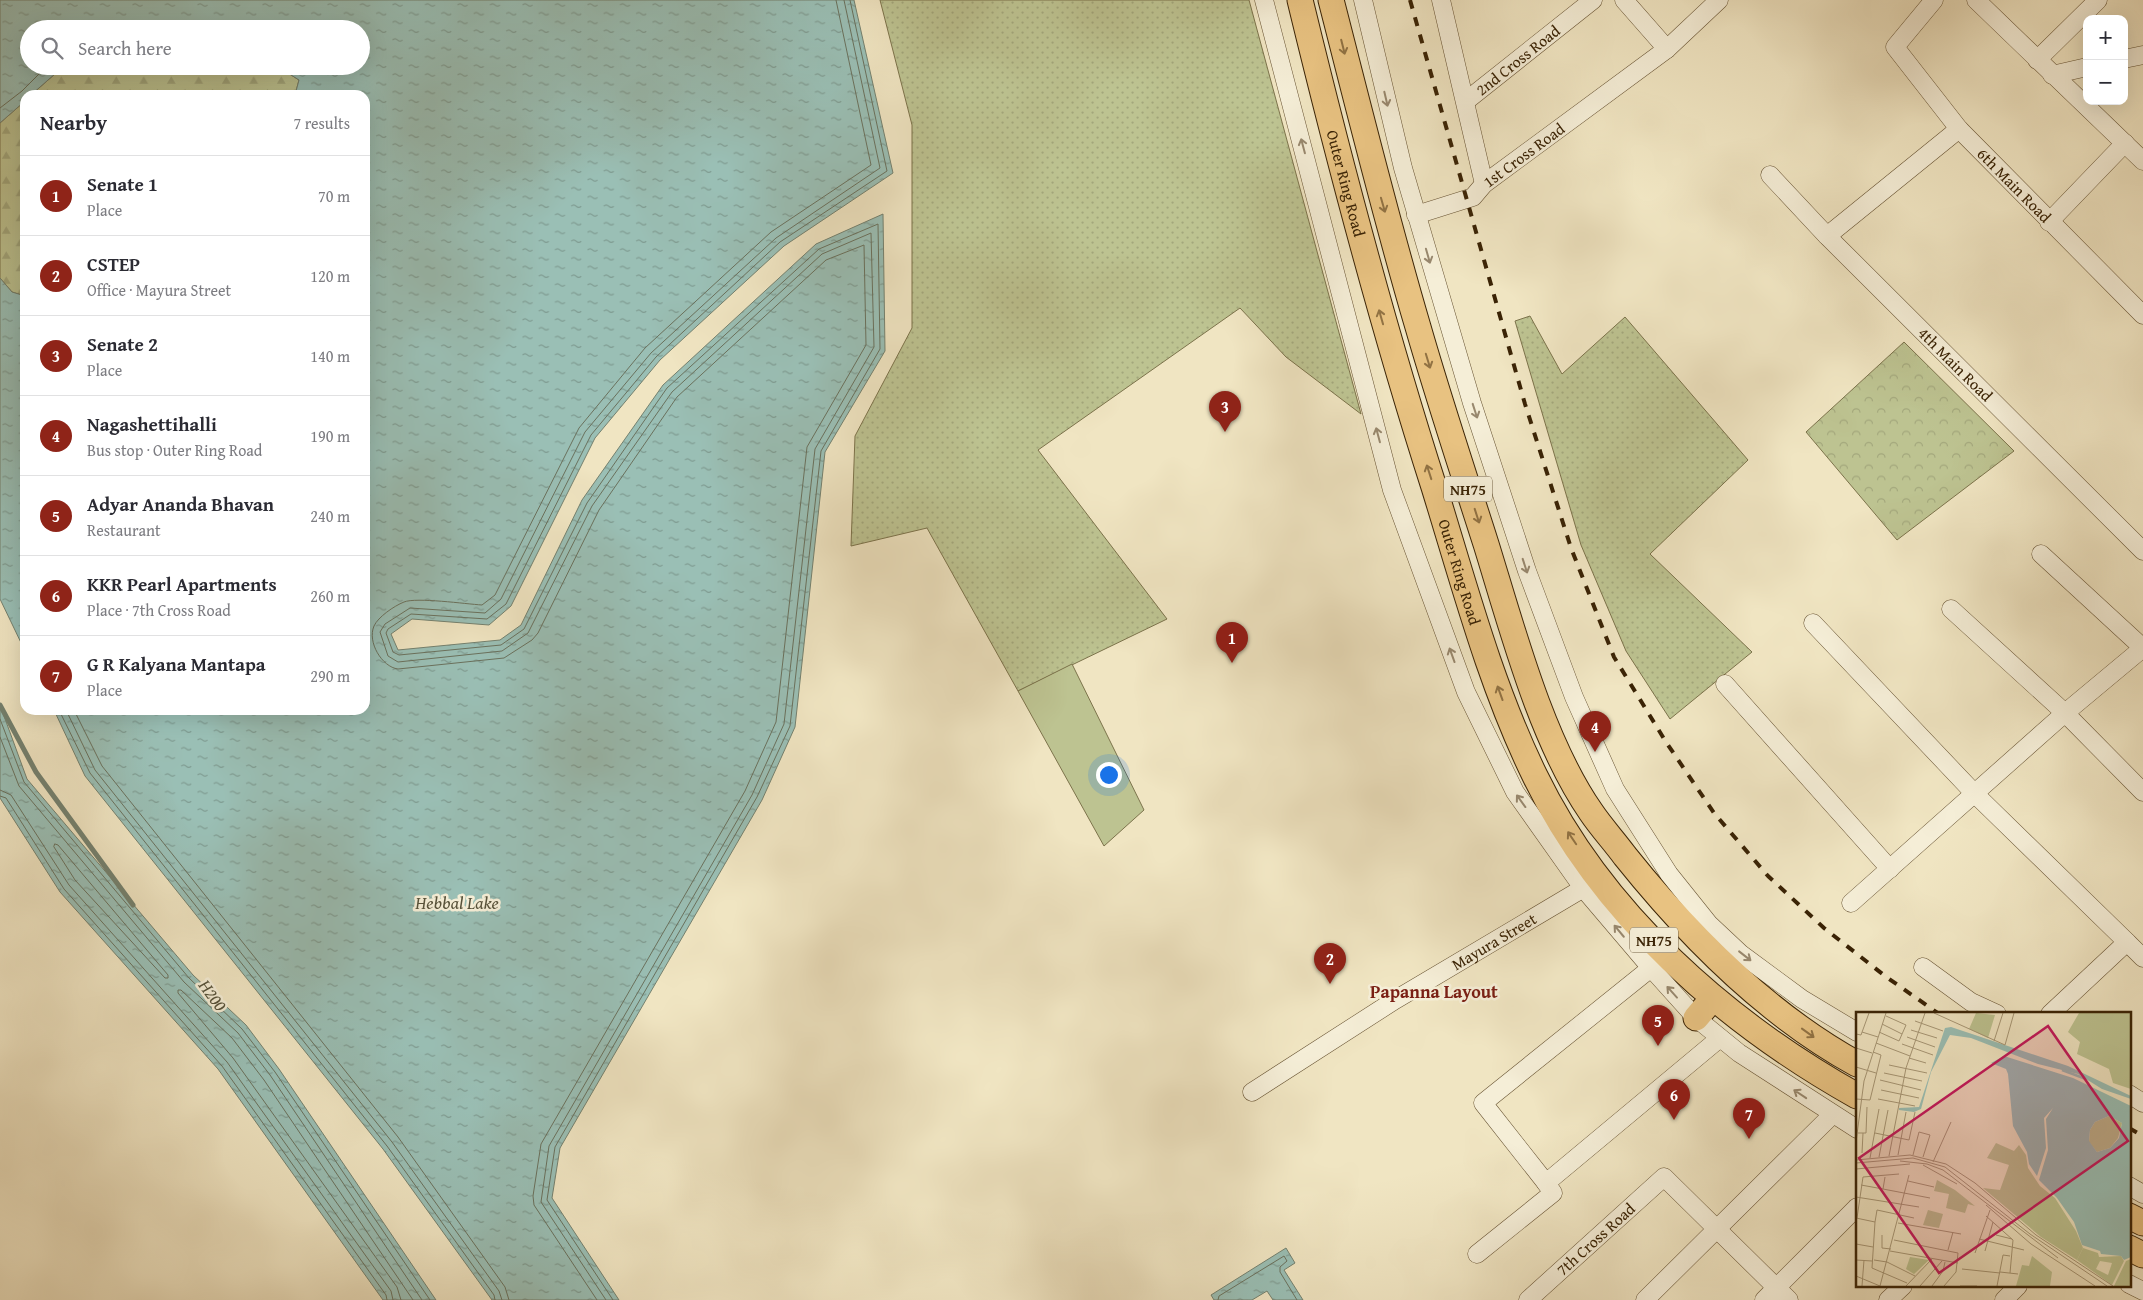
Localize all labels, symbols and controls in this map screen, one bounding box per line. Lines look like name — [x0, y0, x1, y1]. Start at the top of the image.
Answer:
map controls — [2083, 15, 2128, 105]
button: + — [2083, 15, 2128, 60]
street label: 2nd Cross Road — [1470, 19, 1565, 101]
search box — [20, 20, 370, 75]
icon: search — [38, 34, 66, 62]
text: Search here — [78, 34, 172, 62]
one-way arrow — [1339, 39, 1348, 55]
button: − — [2083, 60, 2128, 105]
one-way arrow — [1382, 90, 1391, 106]
text: Nearby — [40, 107, 107, 138]
text: 7 results — [293, 111, 350, 135]
street label: 1st Cross Road — [1478, 116, 1570, 193]
street label: Outer Ring Road — [1321, 127, 1372, 240]
one-way arrow — [1297, 139, 1307, 155]
street label: 6th Main Road — [1972, 142, 2057, 228]
text: Senate 1 — [87, 170, 158, 198]
text: 1 — [52, 184, 60, 208]
text: 70 m — [318, 184, 350, 208]
one-way arrow — [1379, 196, 1389, 212]
text: Place — [87, 198, 122, 222]
one-way arrow — [1423, 247, 1433, 263]
text: CSTEP — [87, 250, 140, 278]
text: 2 — [52, 264, 60, 288]
text: 120 m — [310, 264, 350, 288]
text: Office · Mayura Street — [87, 278, 231, 302]
one-way arrow — [1376, 309, 1385, 325]
street label: 4th Main Road — [1913, 321, 1999, 407]
text: Senate 2 — [87, 330, 158, 358]
text: 3 — [52, 344, 60, 368]
text: 140 m — [310, 344, 350, 368]
one-way arrow — [1424, 353, 1433, 368]
text: Place — [87, 358, 122, 382]
pin: 3 — [1209, 391, 1241, 432]
one-way arrow — [1471, 403, 1480, 418]
text: Nagashettihalli — [87, 410, 217, 438]
text: 4 — [52, 424, 60, 448]
text: 190 m — [310, 424, 350, 448]
one-way arrow — [1373, 427, 1382, 443]
text: Bus stop · Outer Ring Road — [87, 438, 262, 462]
one-way arrow — [1423, 464, 1433, 480]
road number: NH75 — [1444, 476, 1492, 502]
text: Adyar Ananda Bhavan — [87, 490, 274, 518]
text: 5 — [52, 504, 60, 528]
text: 240 m — [310, 504, 350, 528]
one-way arrow — [1472, 508, 1482, 524]
street label: Outer Ring Road — [1432, 516, 1487, 628]
text: Restaurant — [87, 518, 161, 542]
one-way arrow — [1521, 557, 1530, 573]
text: KKR Pearl Apartments — [87, 570, 277, 598]
text: 6 — [52, 584, 60, 608]
text: 260 m — [310, 584, 350, 608]
text: Place · 7th Cross Road — [87, 598, 231, 622]
pin: 1 — [1216, 622, 1248, 663]
one-way arrow — [1447, 647, 1456, 663]
text: G R Kalyana Mantapa — [87, 650, 265, 678]
text: 7 — [52, 664, 60, 688]
text: 290 m — [310, 664, 350, 688]
text: Place — [87, 678, 122, 702]
one-way arrow — [1495, 686, 1504, 701]
pin: 4 — [1579, 711, 1611, 752]
your location — [1096, 762, 1122, 788]
one-way arrow — [1516, 794, 1526, 808]
one-way arrow — [1567, 832, 1577, 846]
water label: Hebbal Lake — [414, 889, 499, 916]
street label: Mayura Street — [1447, 906, 1541, 976]
one-way arrow — [1614, 924, 1625, 937]
road number: NH75 — [1630, 928, 1678, 952]
pin: 2 — [1314, 943, 1346, 984]
one-way arrow — [1738, 951, 1751, 962]
water label: H200 — [192, 973, 234, 1017]
district label: Papanna Layout — [1370, 978, 1498, 1005]
one-way arrow — [1666, 986, 1678, 999]
pin: 5 — [1642, 1005, 1674, 1046]
inset map — [1856, 1012, 2130, 1288]
one-way arrow — [1801, 1027, 1814, 1038]
pin: 6 — [1658, 1079, 1690, 1120]
one-way arrow — [1794, 1089, 1808, 1099]
pin: 7 — [1733, 1098, 1765, 1139]
street label: 7th Cross Road — [1551, 1197, 1641, 1281]

